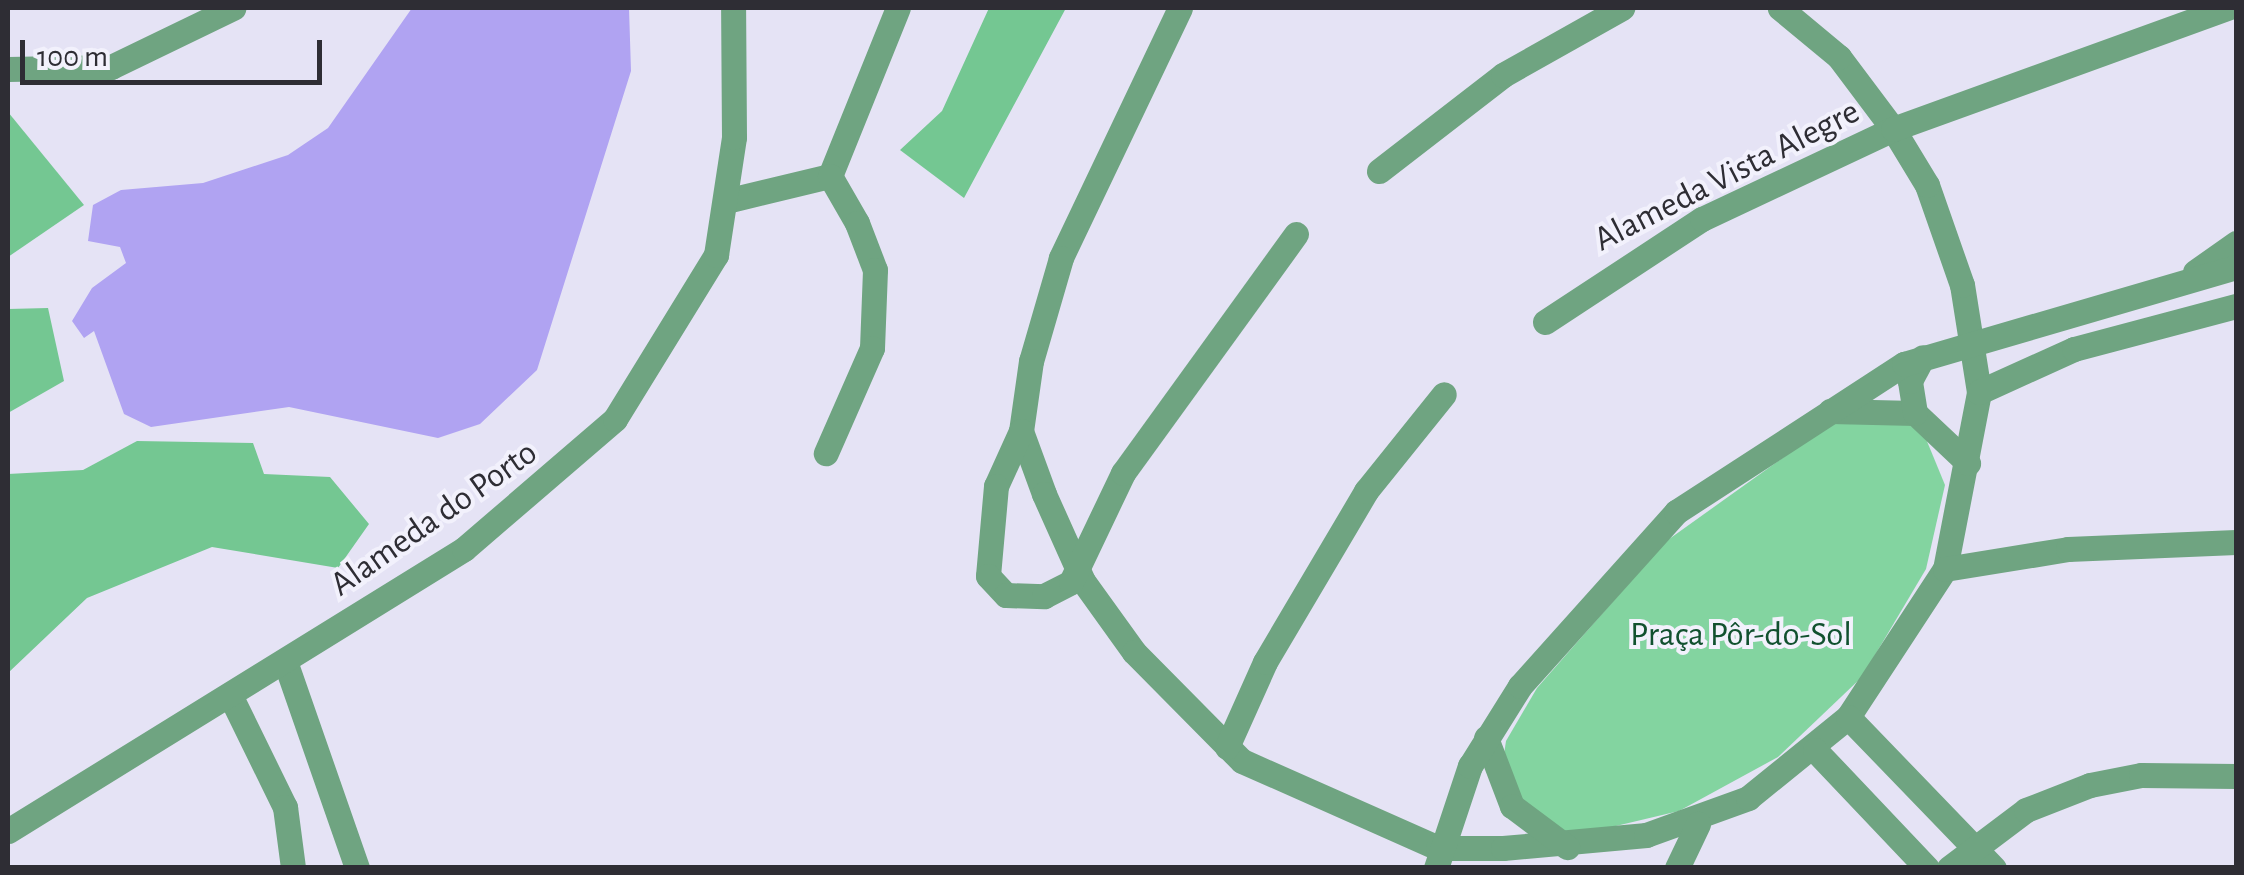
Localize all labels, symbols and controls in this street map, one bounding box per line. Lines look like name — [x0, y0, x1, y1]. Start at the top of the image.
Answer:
scale bar — [25, 20, 328, 82]
text: 100 m — [37, 42, 108, 72]
street label: Alameda Vista Alegre — [1587, 91, 1867, 261]
street label: Alameda do Porto — [323, 432, 545, 606]
park label: Praça Pôr-do-Sol — [1630, 614, 1852, 656]

